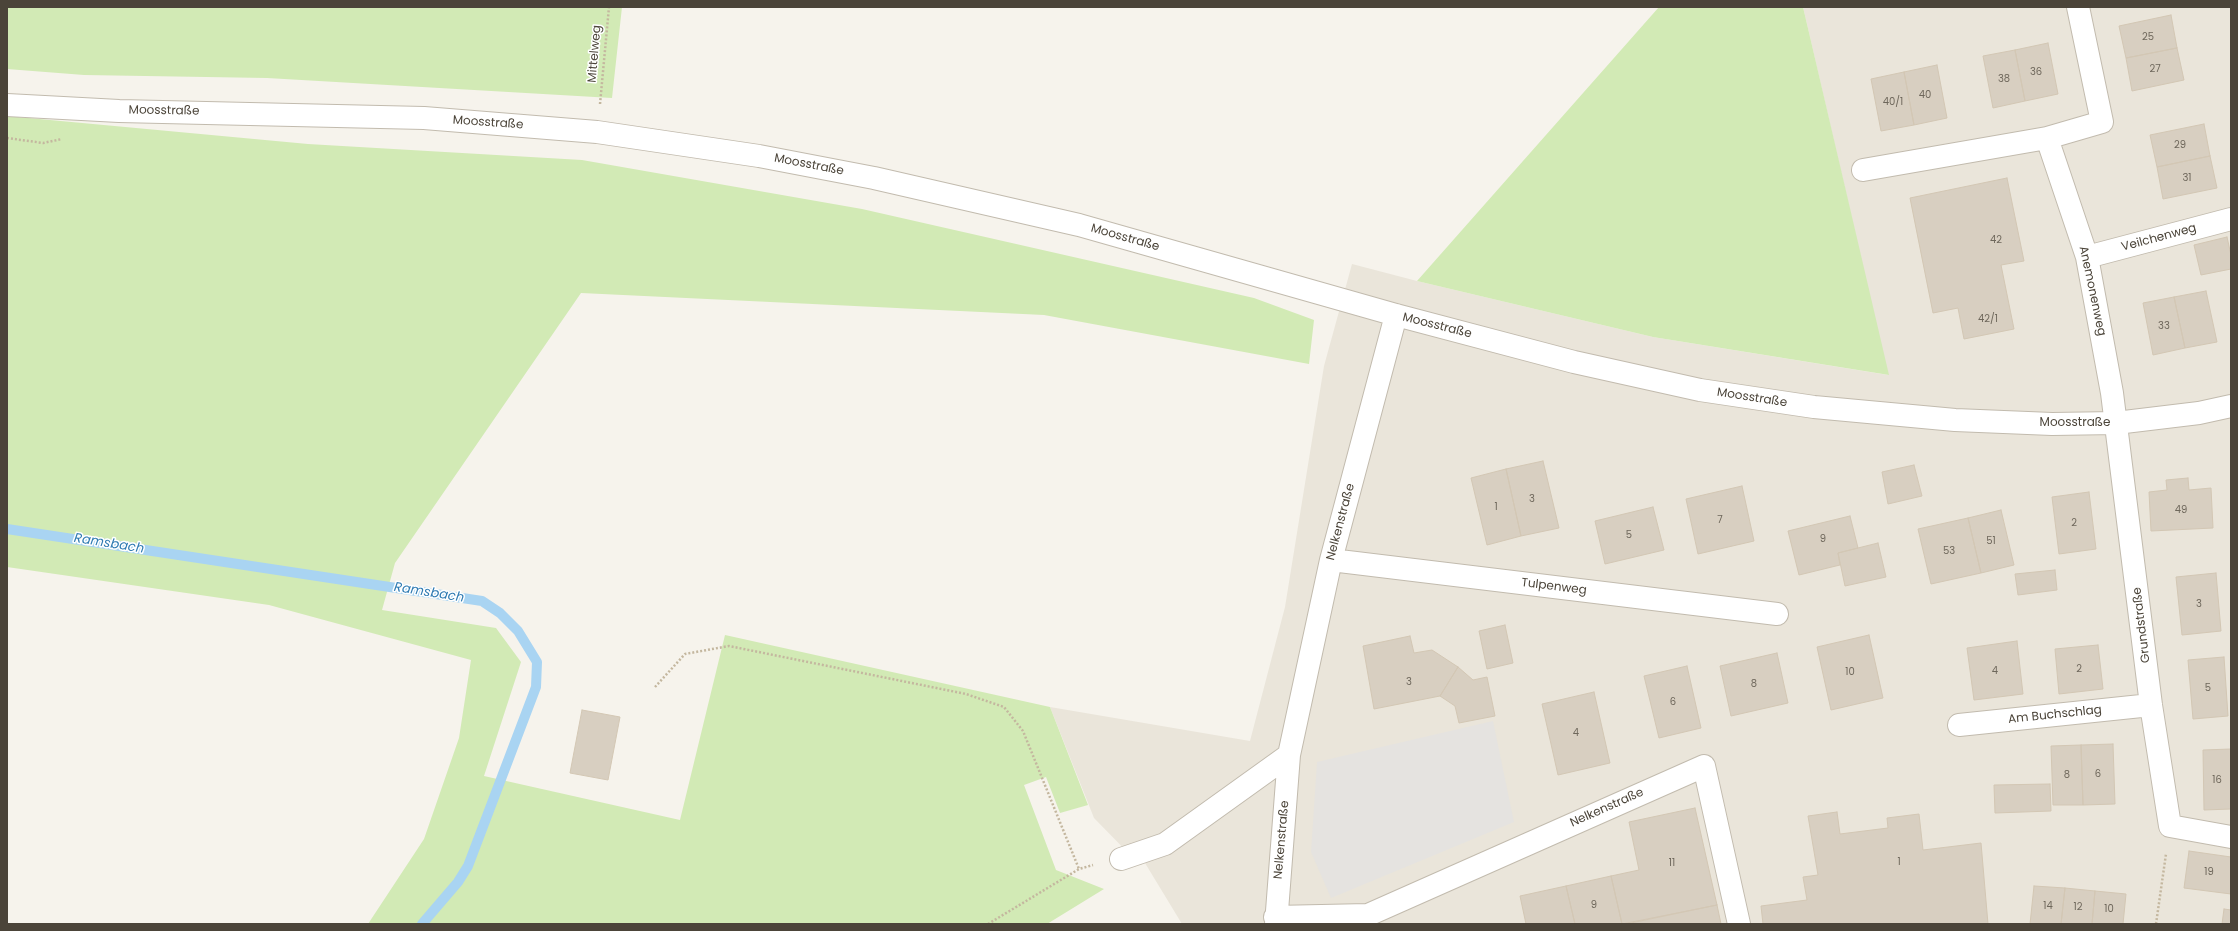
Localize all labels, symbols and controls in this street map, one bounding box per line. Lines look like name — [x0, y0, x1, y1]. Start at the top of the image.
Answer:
street label: Mittelweg — [585, 25, 605, 83]
house number: 25 — [2142, 31, 2154, 43]
house number: 27 — [2149, 63, 2161, 75]
house number: 36 — [2030, 66, 2042, 78]
house number: 38 — [1998, 73, 2010, 85]
house number: 40 — [1919, 89, 1931, 101]
house number: 40/1 — [1883, 96, 1903, 108]
street label: Moosstraße — [128, 103, 200, 119]
street label: Moosstraße — [452, 113, 524, 133]
house number: 29 — [2174, 139, 2186, 151]
street label: Moosstraße — [773, 151, 845, 179]
house number: 31 — [2182, 172, 2192, 184]
street label: Moosstraße — [1089, 221, 1161, 255]
street label: Veilchenweg — [2120, 221, 2198, 255]
house number: 42 — [1990, 234, 2002, 246]
street label: Anemonenweg — [2075, 245, 2109, 337]
street label: Moosstraße — [1401, 310, 1473, 342]
house number: 42/1 — [1978, 313, 1998, 325]
house number: 33 — [2158, 320, 2170, 332]
street label: Moosstraße — [1716, 385, 1788, 411]
street label: Moosstraße — [2040, 416, 2110, 430]
street label: Nelkenstraße — [1324, 482, 1358, 562]
house number: 3 — [1529, 493, 1535, 505]
house number: 1 — [1494, 501, 1498, 513]
house number: 49 — [2175, 504, 2187, 516]
house number: 7 — [1717, 514, 1723, 526]
house number: 2 — [2071, 517, 2077, 529]
house number: 5 — [1626, 529, 1632, 541]
water label: Ramsbach — [73, 531, 145, 557]
house number: 9 — [1820, 533, 1826, 545]
house number: 51 — [1986, 535, 1996, 547]
house number: 53 — [1943, 545, 1955, 557]
street label: Tulpenweg — [1520, 576, 1588, 598]
water label: Ramsbach — [393, 580, 465, 606]
street label: Grundstraße — [2130, 586, 2154, 664]
house number: 3 — [2196, 598, 2202, 610]
house number: 2 — [2076, 663, 2082, 675]
house number: 4 — [1992, 665, 1998, 677]
house number: 10 — [1845, 666, 1855, 678]
house number: 3 — [1406, 676, 1412, 688]
house number: 8 — [1751, 678, 1757, 690]
house number: 5 — [2205, 682, 2211, 694]
house number: 6 — [1670, 696, 1676, 708]
street label: Am Buchschlag — [2007, 703, 2103, 727]
house number: 4 — [1573, 727, 1579, 739]
house number: 6 — [2095, 768, 2101, 780]
house number: 8 — [2064, 769, 2070, 781]
house number: 16 — [2212, 774, 2222, 786]
street label: Nelkenstraße — [1568, 785, 1646, 831]
street label: Nelkenstraße — [1271, 800, 1293, 880]
house number: 1 — [1897, 856, 1901, 868]
house number: 11 — [1669, 857, 1675, 869]
house number: 19 — [2204, 866, 2214, 878]
house number: 9 — [1591, 899, 1597, 911]
house number: 14 — [2043, 900, 2053, 912]
house number: 12 — [2074, 901, 2082, 913]
house number: 10 — [2104, 903, 2114, 915]

